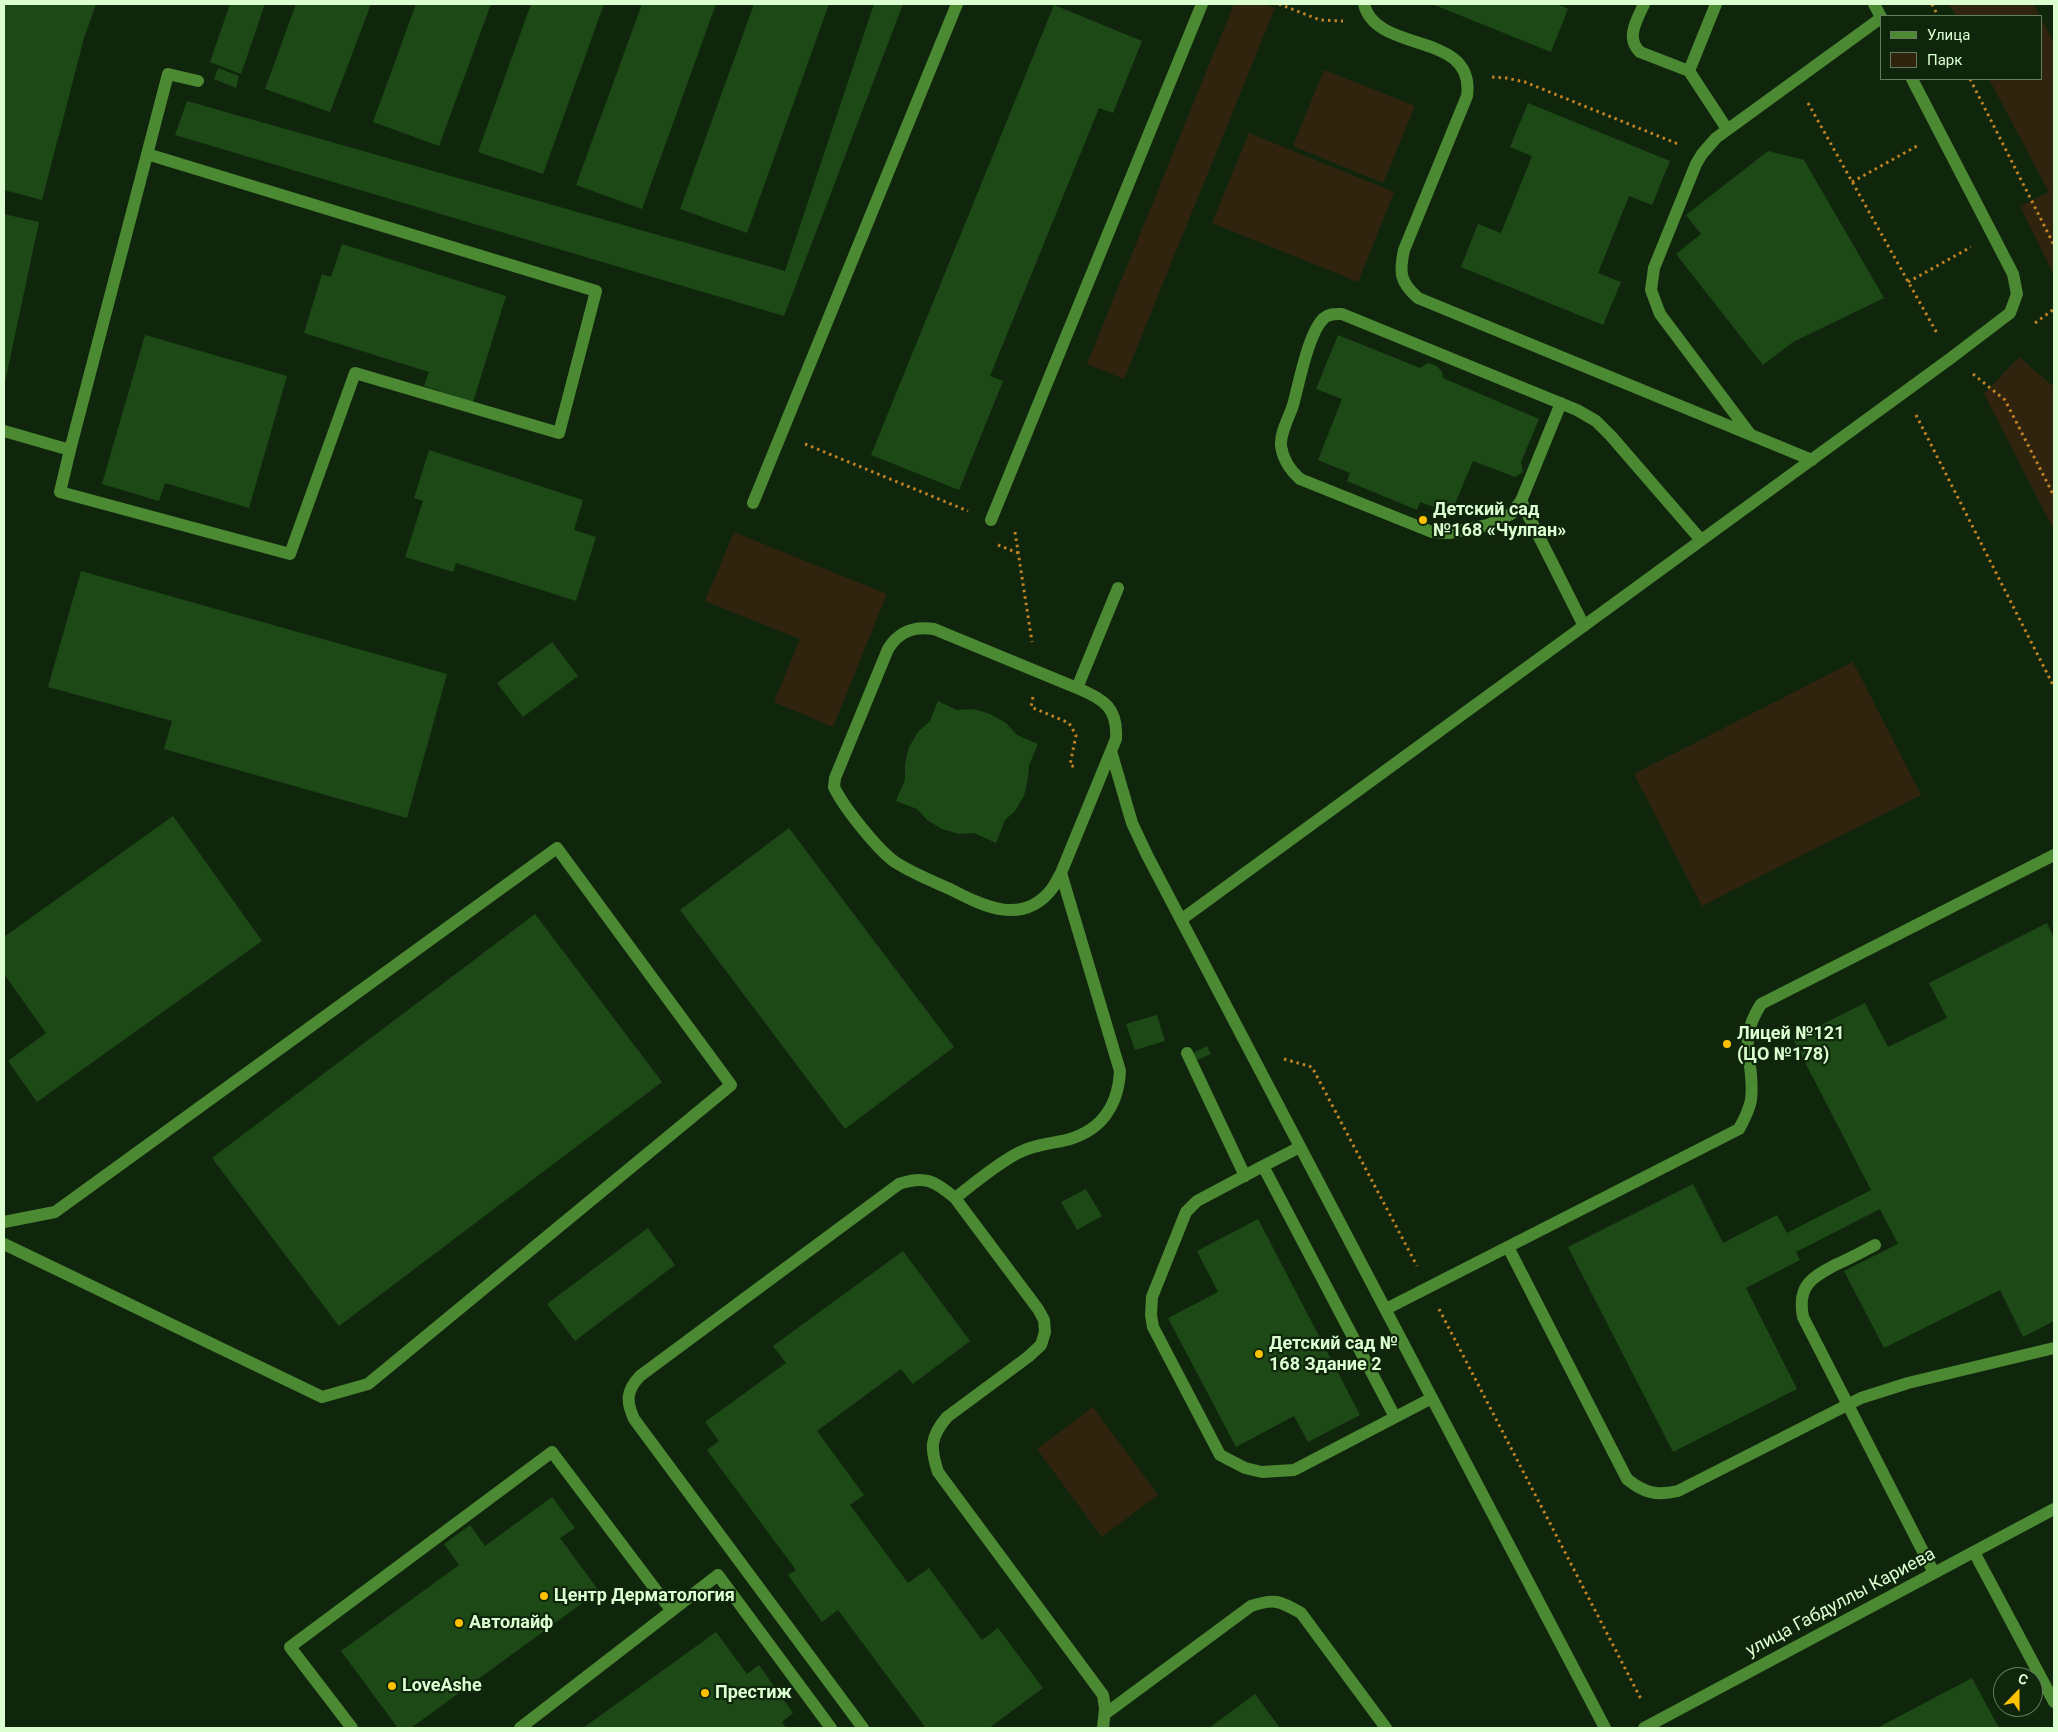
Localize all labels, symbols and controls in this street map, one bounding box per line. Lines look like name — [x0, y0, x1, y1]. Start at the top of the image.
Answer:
legend — [1880, 15, 2043, 80]
text: Улица — [1927, 26, 1970, 44]
text: Парк — [1927, 51, 1962, 69]
place label: Детский сад №168 «Чулпан» — [1433, 499, 1566, 542]
marker: Детский сад №168 «Чулпан» — [1417, 514, 1429, 526]
place label: Лицей №121 (ЦО №178) — [1737, 1023, 1844, 1066]
marker: Лицей №121 (ЦО №178) — [1721, 1038, 1733, 1050]
place label: Детский сад № 168 Здание 2 — [1269, 1333, 1398, 1376]
marker: Детский сад № 168 Здание 2 — [1253, 1348, 1265, 1360]
street label: улица Габдуллы Кариева — [1743, 1544, 1939, 1662]
place label: Центр Дерматология — [554, 1585, 735, 1607]
marker: Центр Дерматология — [538, 1590, 550, 1602]
place label: Автолайф — [469, 1612, 553, 1634]
marker: Автолайф — [453, 1617, 465, 1629]
north arrow — [1993, 1667, 2043, 1717]
text: С — [2016, 1670, 2030, 1688]
place label: LoveAshe — [402, 1675, 482, 1697]
marker: LoveAshe — [386, 1680, 398, 1692]
place label: Престиж — [715, 1682, 792, 1704]
marker: Престиж — [699, 1687, 711, 1699]

